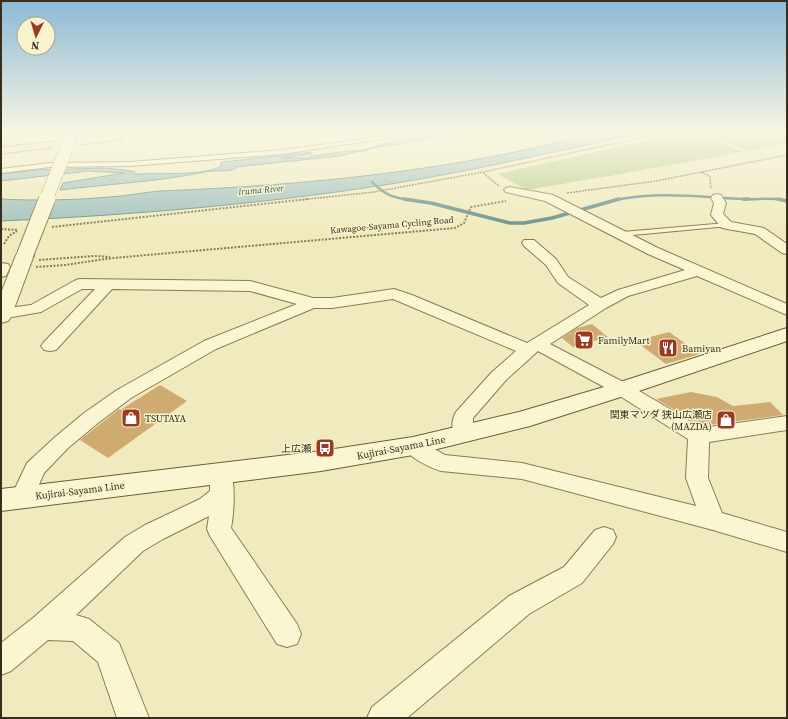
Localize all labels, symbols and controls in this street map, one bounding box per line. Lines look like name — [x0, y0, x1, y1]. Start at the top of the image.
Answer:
north arrow — [16, 16, 56, 56]
text: N — [31, 38, 40, 53]
water label: Iruma River — [237, 182, 285, 198]
street label: Kawagoe-Sayama Cycling Road — [330, 214, 454, 236]
supermarket icon: FamilyMart — [573, 329, 595, 351]
place label: FamilyMart — [598, 334, 650, 347]
restaurant icon: Bamiyan — [657, 337, 679, 359]
place label: Bamiyan — [682, 342, 721, 355]
shop icon: TSUTAYA — [120, 407, 142, 429]
place label: 関東マツダ 狭山広瀬店 (MAZDA) — [610, 408, 712, 433]
shop icon: 関東マツダ 狭山広瀬店 (MAZDA) — [715, 409, 737, 431]
place label: TSUTAYA — [145, 412, 187, 425]
street label: Kujirai-Sayama Line — [356, 433, 446, 462]
bus stop icon: 上広瀬 — [314, 437, 336, 459]
place label: 上広瀬 — [281, 442, 312, 455]
street label: Kujirai-Sayama Line — [35, 479, 125, 502]

